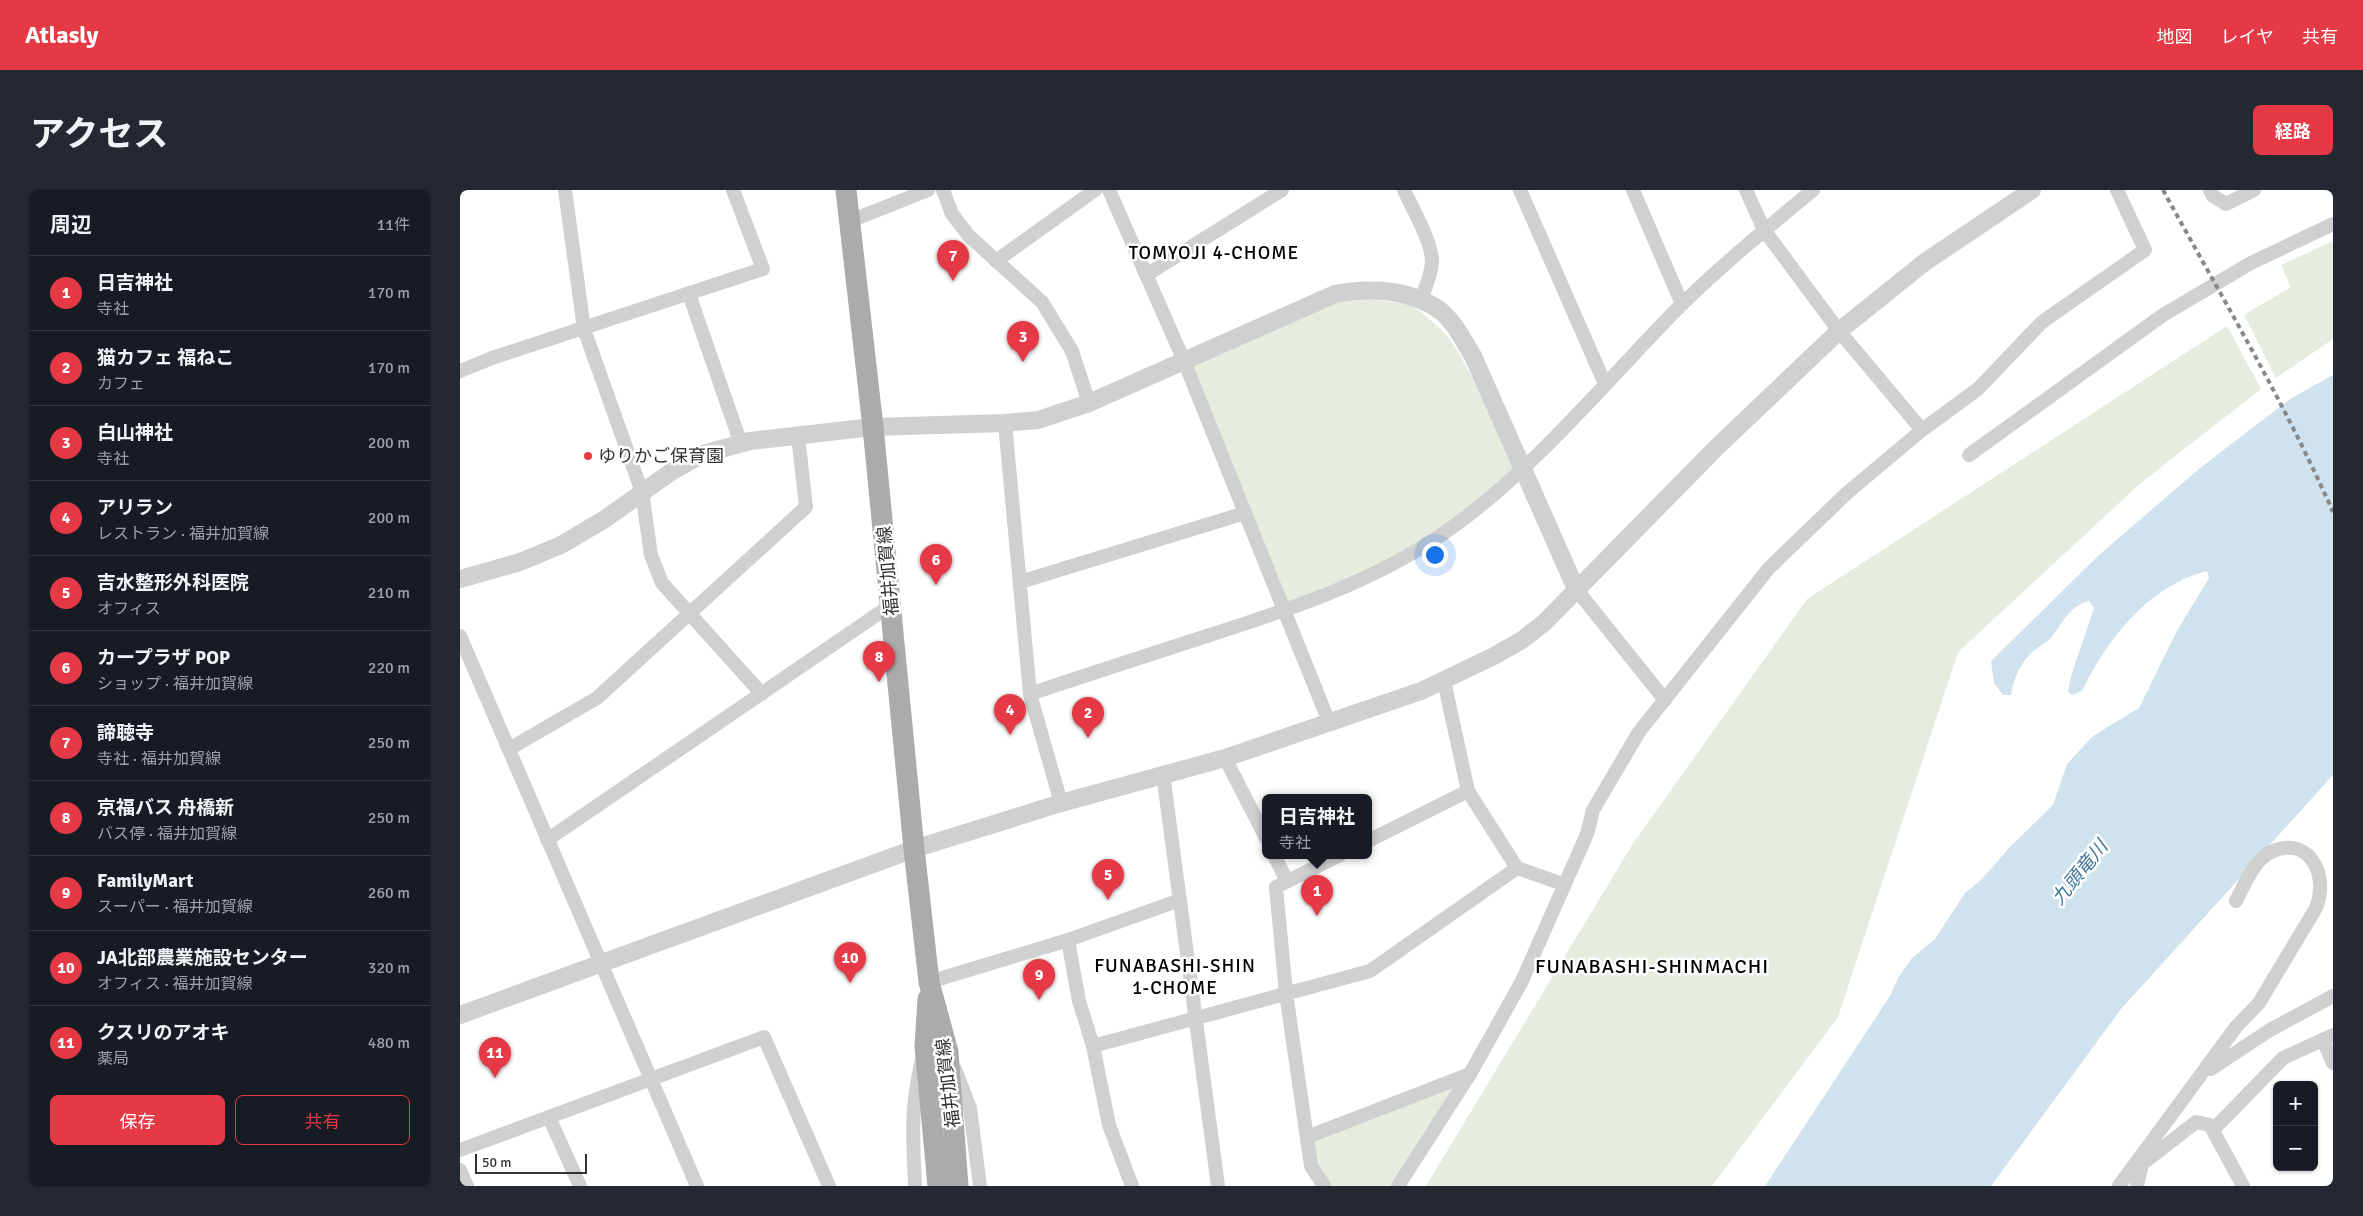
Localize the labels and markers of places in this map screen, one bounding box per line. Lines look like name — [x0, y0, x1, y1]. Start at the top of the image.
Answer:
pin: 7 — [937, 240, 969, 281]
pin: 3 — [1007, 321, 1039, 362]
place label: ゆりかご保育園 — [598, 445, 724, 467]
marker: ゆりかご保育園 — [582, 450, 594, 462]
pin: 6 — [920, 544, 952, 585]
pin: 8 — [863, 641, 895, 682]
pin: 4 — [994, 694, 1026, 735]
pin: 2 — [1072, 697, 1104, 738]
pin: 5 — [1092, 859, 1124, 900]
pin: 1 — [1301, 875, 1333, 916]
pin: 10 — [834, 942, 866, 983]
pin: 9 — [1023, 959, 1055, 1000]
pin: 11 — [479, 1037, 511, 1078]

